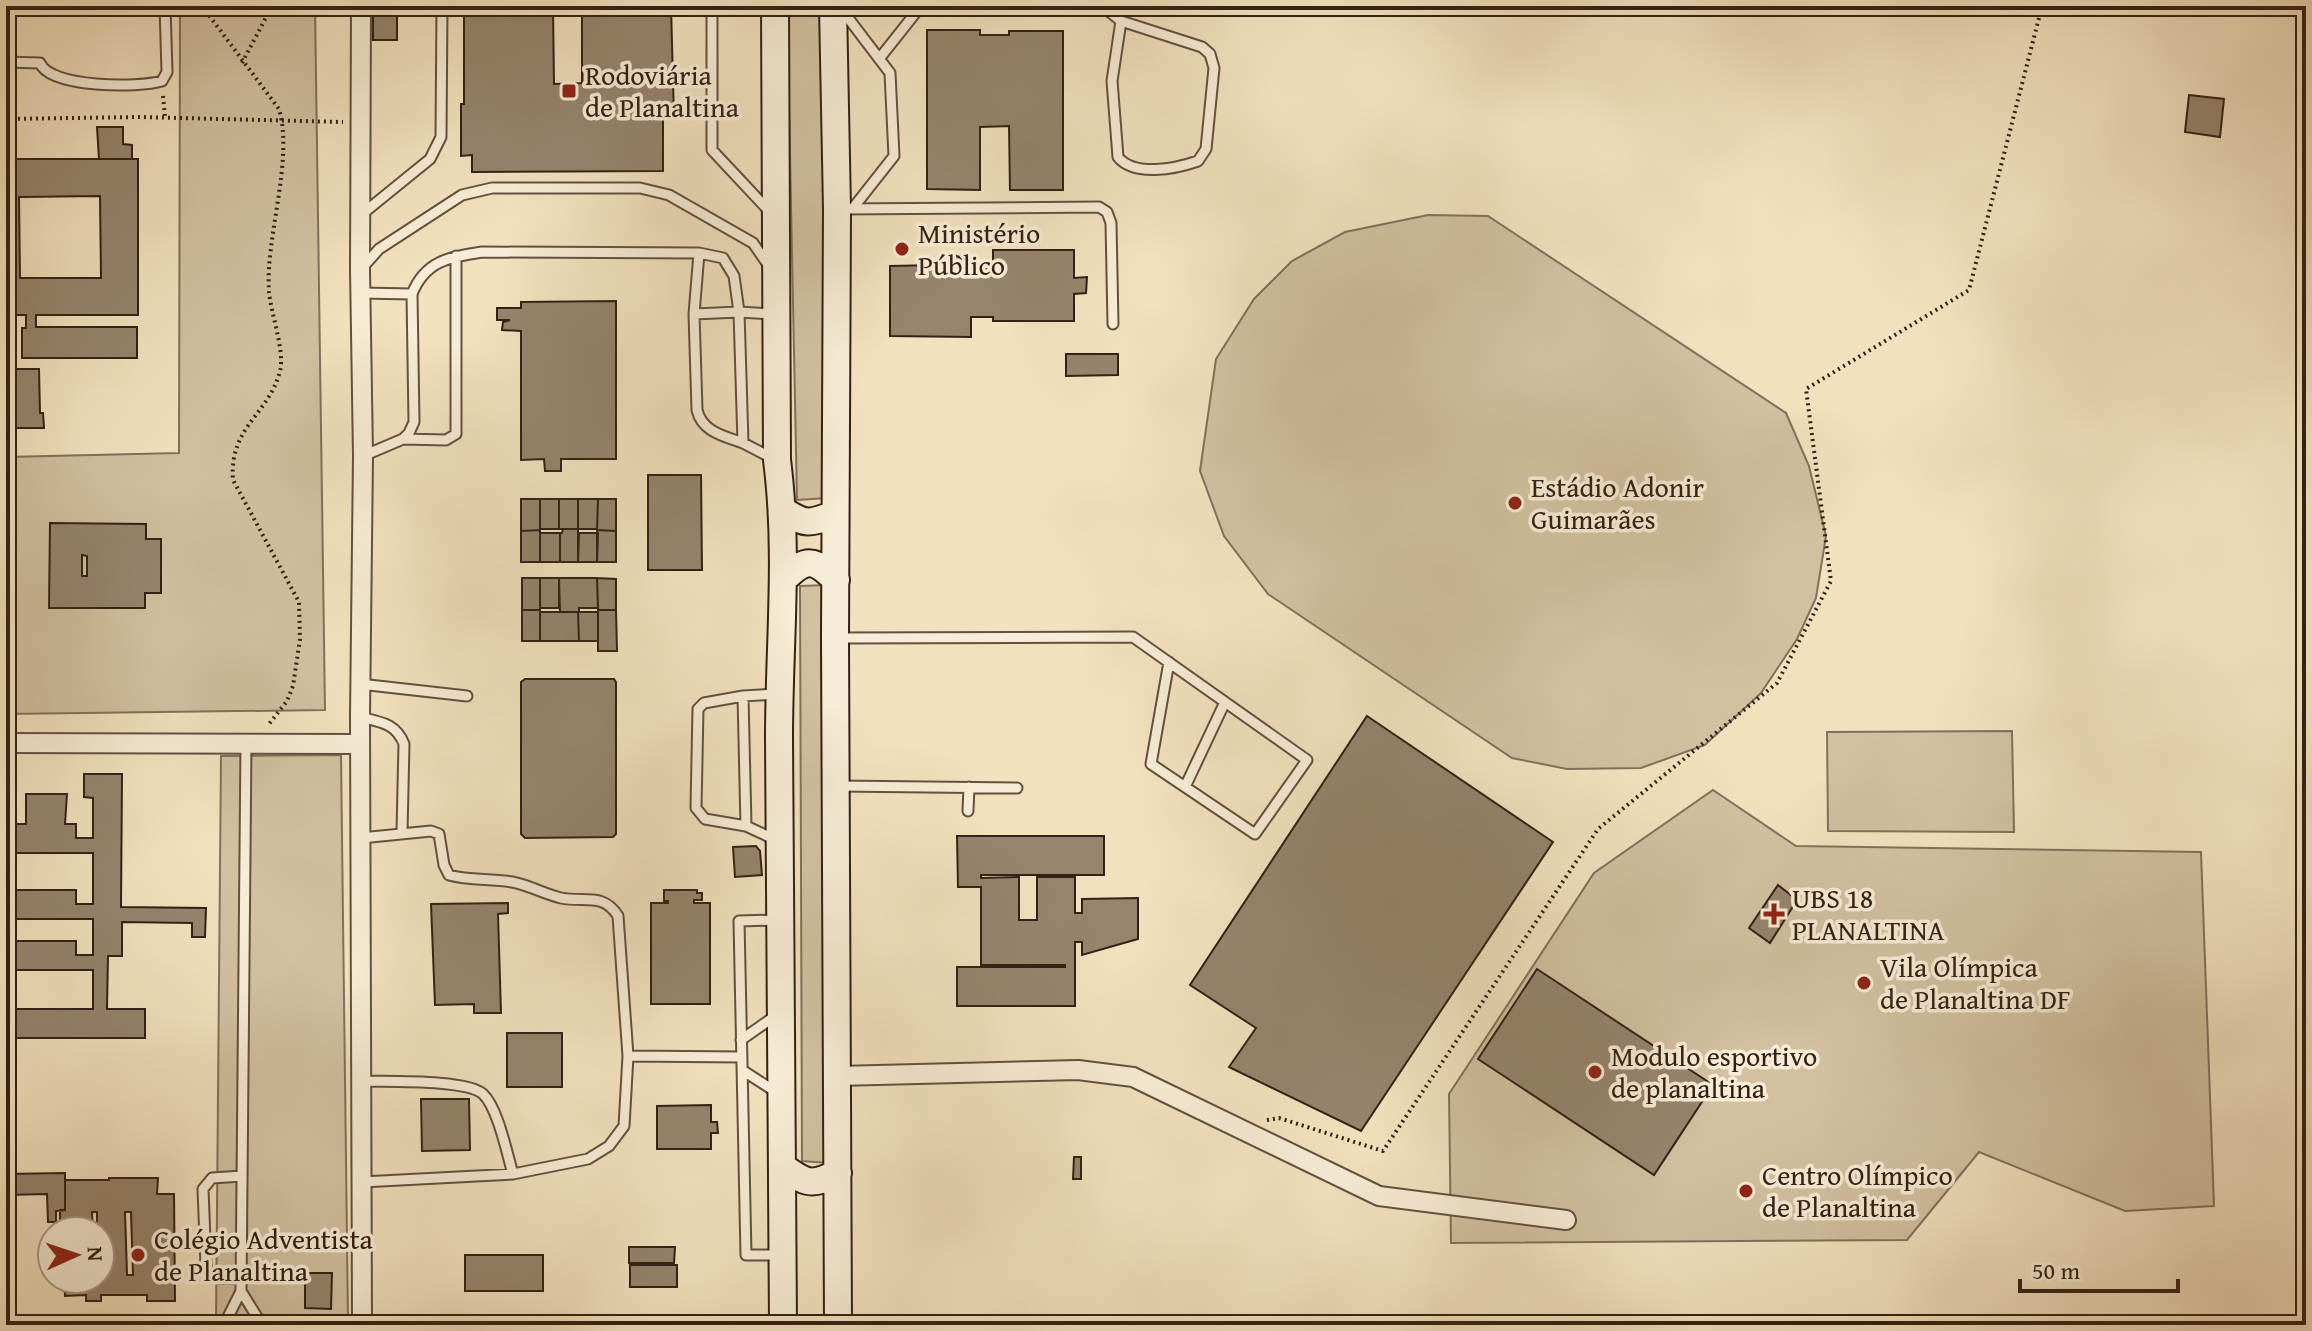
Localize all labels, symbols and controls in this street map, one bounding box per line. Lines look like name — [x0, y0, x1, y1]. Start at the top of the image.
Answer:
place label: Rodoviária de Planaltina — [585, 54, 740, 127]
marker: Rodoviária de Planaltina — [560, 82, 578, 100]
place label: Ministério Público — [918, 212, 1040, 285]
marker: Ministério Público — [893, 240, 911, 258]
place label: Estádio Adonir Guimarães — [1531, 466, 1704, 539]
marker: Estádio Adonir Guimarães — [1506, 494, 1524, 512]
place label: UBS 18 PLANALTINA — [1792, 877, 1944, 950]
marker: UBS 18 PLANALTINA — [1763, 903, 1785, 925]
place label: Vila Olímpica de Planaltina DF — [1880, 946, 2071, 1019]
marker: Vila Olímpica de Planaltina DF — [1855, 974, 1873, 992]
place label: Modulo esportivo de planaltina — [1611, 1035, 1817, 1108]
marker: Modulo esportivo de planaltina — [1586, 1063, 1604, 1081]
place label: Centro Olímpico de Planaltina — [1762, 1154, 1953, 1227]
marker: Centro Olímpico de Planaltina — [1737, 1182, 1755, 1200]
north arrow — [36, 1215, 116, 1295]
place label: Colégio Adventista de Planaltina — [154, 1218, 374, 1291]
scale bar — [2020, 1243, 2178, 1293]
text: N — [80, 1246, 112, 1262]
marker: Colégio Adventista de Planaltina — [129, 1246, 147, 1264]
text: 50 m — [2032, 1253, 2080, 1288]

